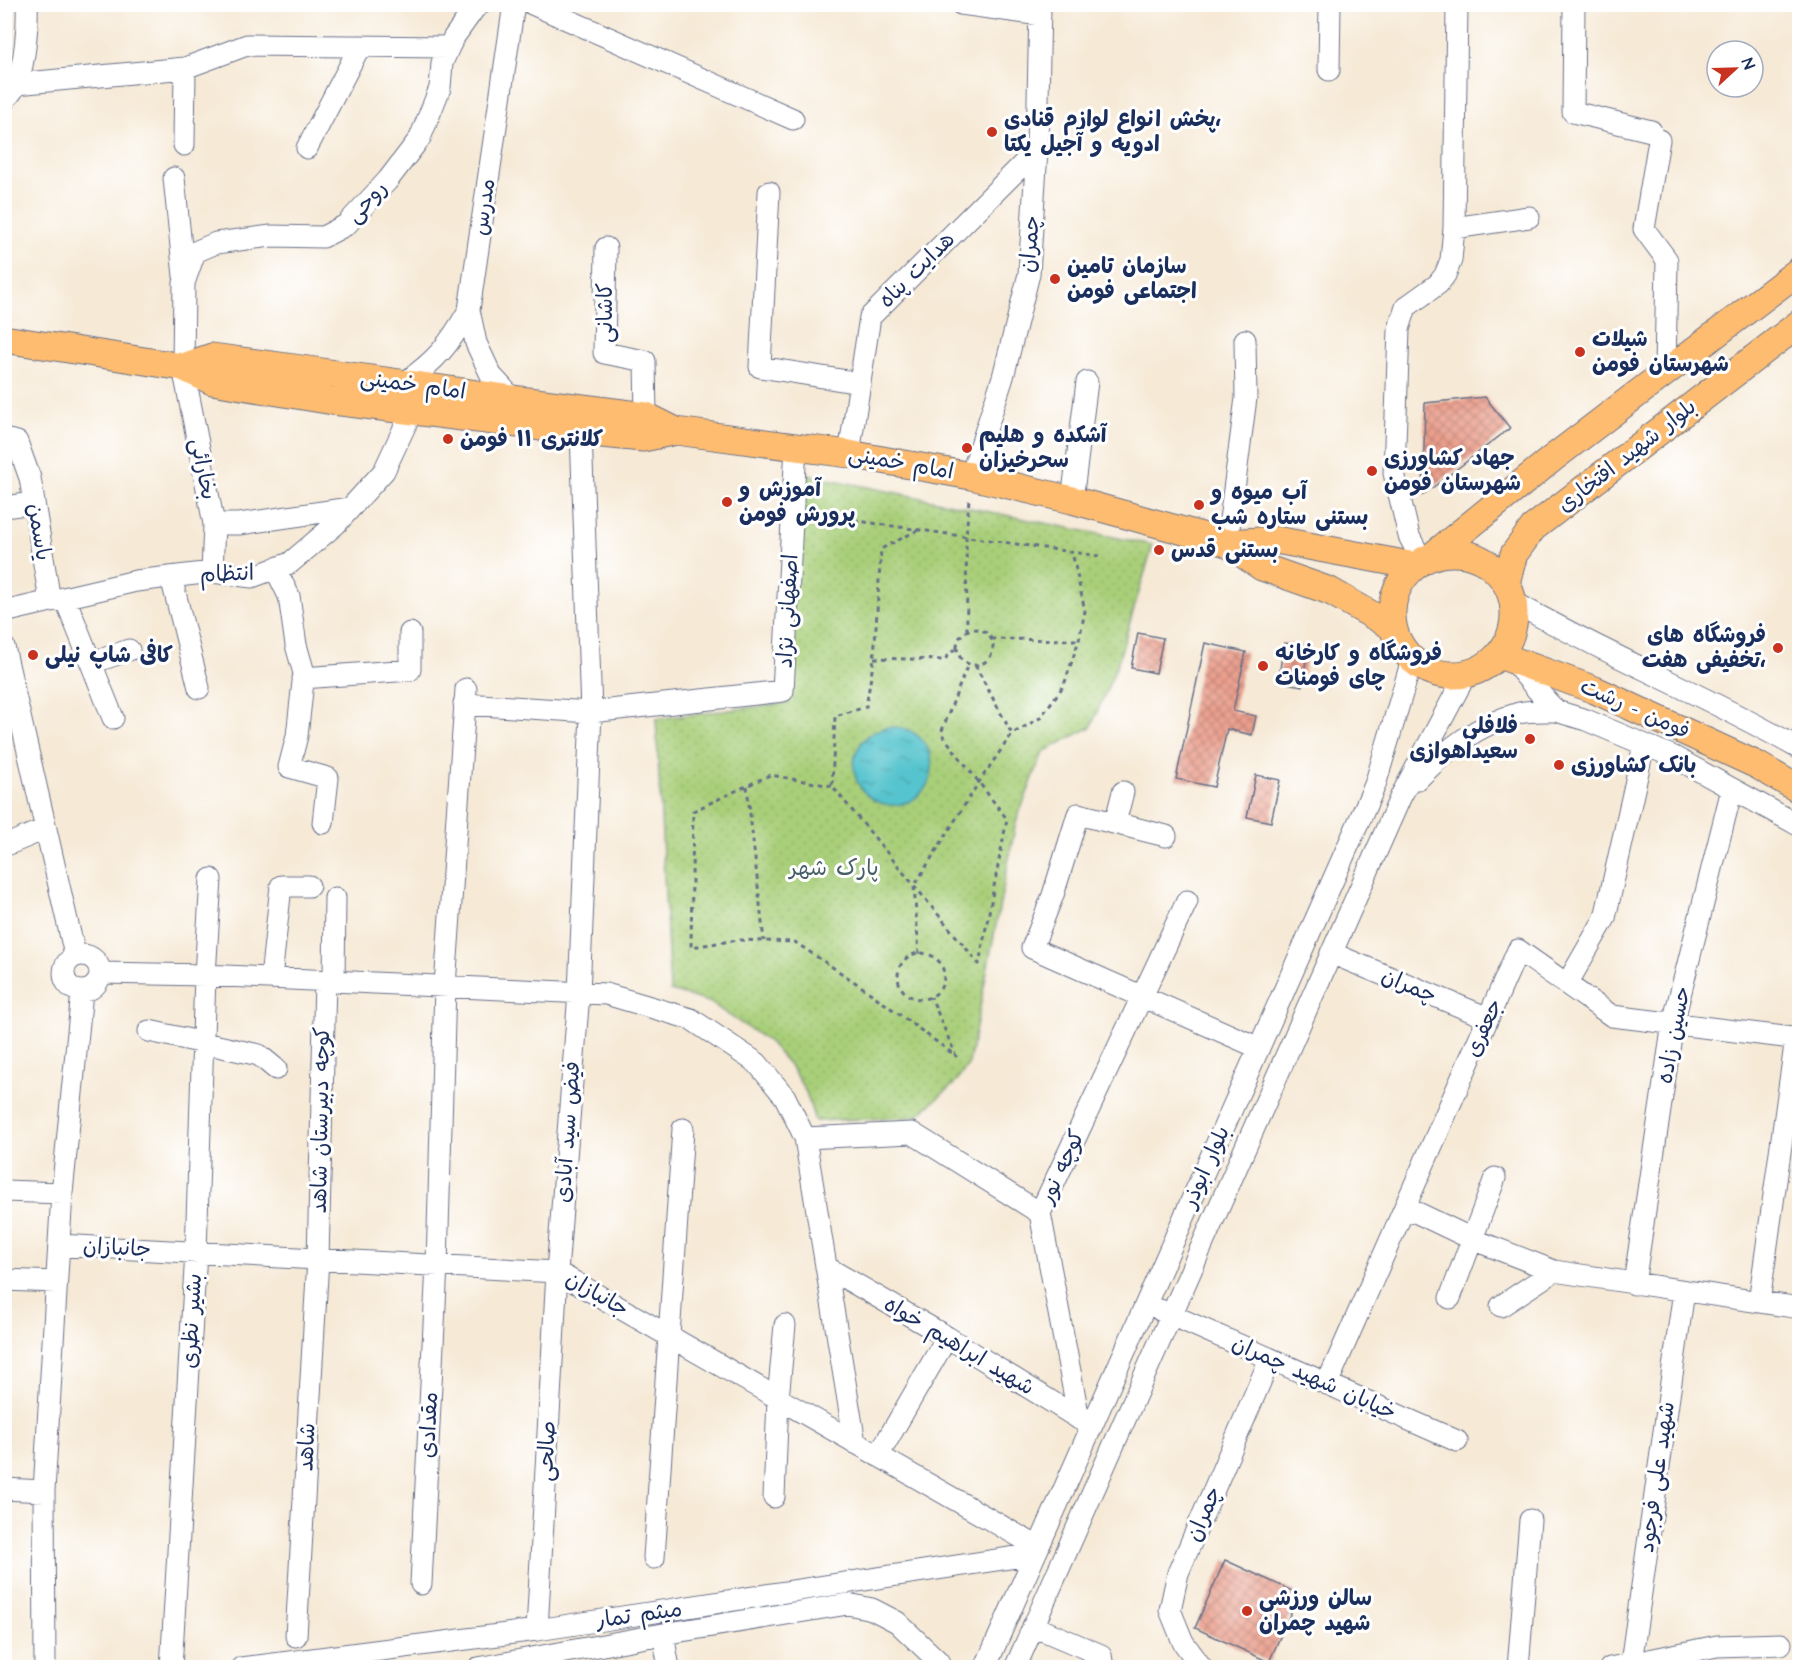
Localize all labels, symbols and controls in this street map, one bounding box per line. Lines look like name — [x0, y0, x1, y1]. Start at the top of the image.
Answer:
north arrow — [1705, 39, 1765, 99]
text: N — [1736, 55, 1760, 73]
place label: پخش انواع لوازم قنادی، ادویه و آجیل یکتا — [1004, 104, 1221, 160]
marker: پخش انواع لوازم قنادی، ادویه و آجیل یکتا — [985, 125, 999, 139]
street label: روحی — [339, 174, 395, 230]
street label: مدرس — [465, 177, 503, 237]
street label: چمران — [1012, 214, 1048, 274]
street label: هدایت پناه — [872, 225, 962, 315]
place label: سازمان تامین اجتماعی فومن — [1067, 251, 1197, 307]
marker: سازمان تامین اجتماعی فومن — [1048, 272, 1062, 286]
street label: کاشانی — [590, 283, 621, 343]
place label: شیلات شهرستان فومن — [1592, 324, 1729, 380]
marker: شیلات شهرستان فومن — [1573, 345, 1587, 359]
street label: امام خمینی — [358, 362, 468, 408]
street label: بلوار شهید افتخاری — [1551, 392, 1703, 520]
place label: آشکده و هلیم سحرخیزان — [979, 420, 1108, 476]
place label: کلانتری ۱۱ فومن — [460, 424, 603, 455]
marker: کلانتری ۱۱ فومن — [441, 432, 455, 446]
street label: بخارائی — [182, 435, 224, 503]
street label: امام خمینی — [846, 438, 956, 488]
marker: آشکده و هلیم سحرخیزان — [960, 441, 974, 455]
place label: جهاد کشاورزی شهرستان فومن — [1384, 443, 1521, 499]
marker: جهاد کشاورزی شهرستان فومن — [1365, 464, 1379, 478]
place label: آموزش و پرورش فومن — [737, 474, 856, 530]
place label: آب میوه و بستنی ستاره شب — [1209, 477, 1368, 533]
marker: آموزش و پرورش فومن — [720, 495, 734, 509]
marker: آب میوه و بستنی ستاره شب — [1192, 498, 1206, 512]
street label: یاسمن — [19, 501, 59, 563]
place label: بستنی قدس — [1171, 535, 1278, 566]
marker: بستنی قدس — [1152, 543, 1166, 557]
street label: اصفهانی نژاد — [770, 553, 806, 669]
street label: انتظام — [199, 558, 255, 590]
place label: فروشگاه های تخفیفی هفت، — [1642, 620, 1766, 676]
place label: کافی شاپ نیلی — [45, 638, 173, 671]
place label: فروشگاه و کارخانه چای فومنات — [1275, 638, 1442, 694]
marker: فروشگاه های تخفیفی هفت، — [1771, 641, 1785, 655]
marker: کافی شاپ نیلی — [26, 648, 40, 662]
marker: فروشگاه و کارخانه چای فومنات — [1256, 659, 1270, 673]
street label: فومن - رشت — [1575, 671, 1695, 747]
place label: فلافلی سعیداهوازی — [1409, 711, 1518, 767]
marker: فلافلی سعیداهوازی — [1523, 732, 1537, 746]
place label: بانک کشاورزی — [1571, 750, 1696, 781]
marker: بانک کشاورزی — [1552, 758, 1566, 772]
park label: پارک شهر — [787, 853, 879, 884]
street label: چمران — [1377, 961, 1441, 1011]
street label: حسین زاده — [1649, 984, 1699, 1086]
street label: جعفری — [1457, 994, 1511, 1062]
street label: کوچه دبیرستان شاهد — [304, 1026, 338, 1214]
street label: فیض سید آبادی — [548, 1060, 588, 1204]
street label: بلوار ابوذر — [1173, 1121, 1238, 1215]
street label: کوچه نور — [1031, 1125, 1093, 1210]
street label: جانبازان — [82, 1231, 152, 1265]
street label: جانبازان — [560, 1264, 634, 1324]
street label: بشیر نظری — [174, 1272, 210, 1370]
street label: شهید ابراهیم خواه — [878, 1289, 1040, 1403]
street label: خیابان شهید چمران — [1227, 1328, 1401, 1428]
street label: مقدادی — [412, 1391, 446, 1459]
street label: شهید علی فرجود — [1631, 1399, 1683, 1555]
street label: صالحی — [530, 1420, 564, 1482]
street label: شاهد — [290, 1422, 324, 1472]
street label: چمران — [1179, 1482, 1229, 1546]
place label: سالن ورزشی شهید چمران — [1259, 1583, 1372, 1639]
street label: میثم تمار — [593, 1594, 684, 1637]
marker: سالن ورزشی شهید چمران — [1240, 1604, 1254, 1618]

